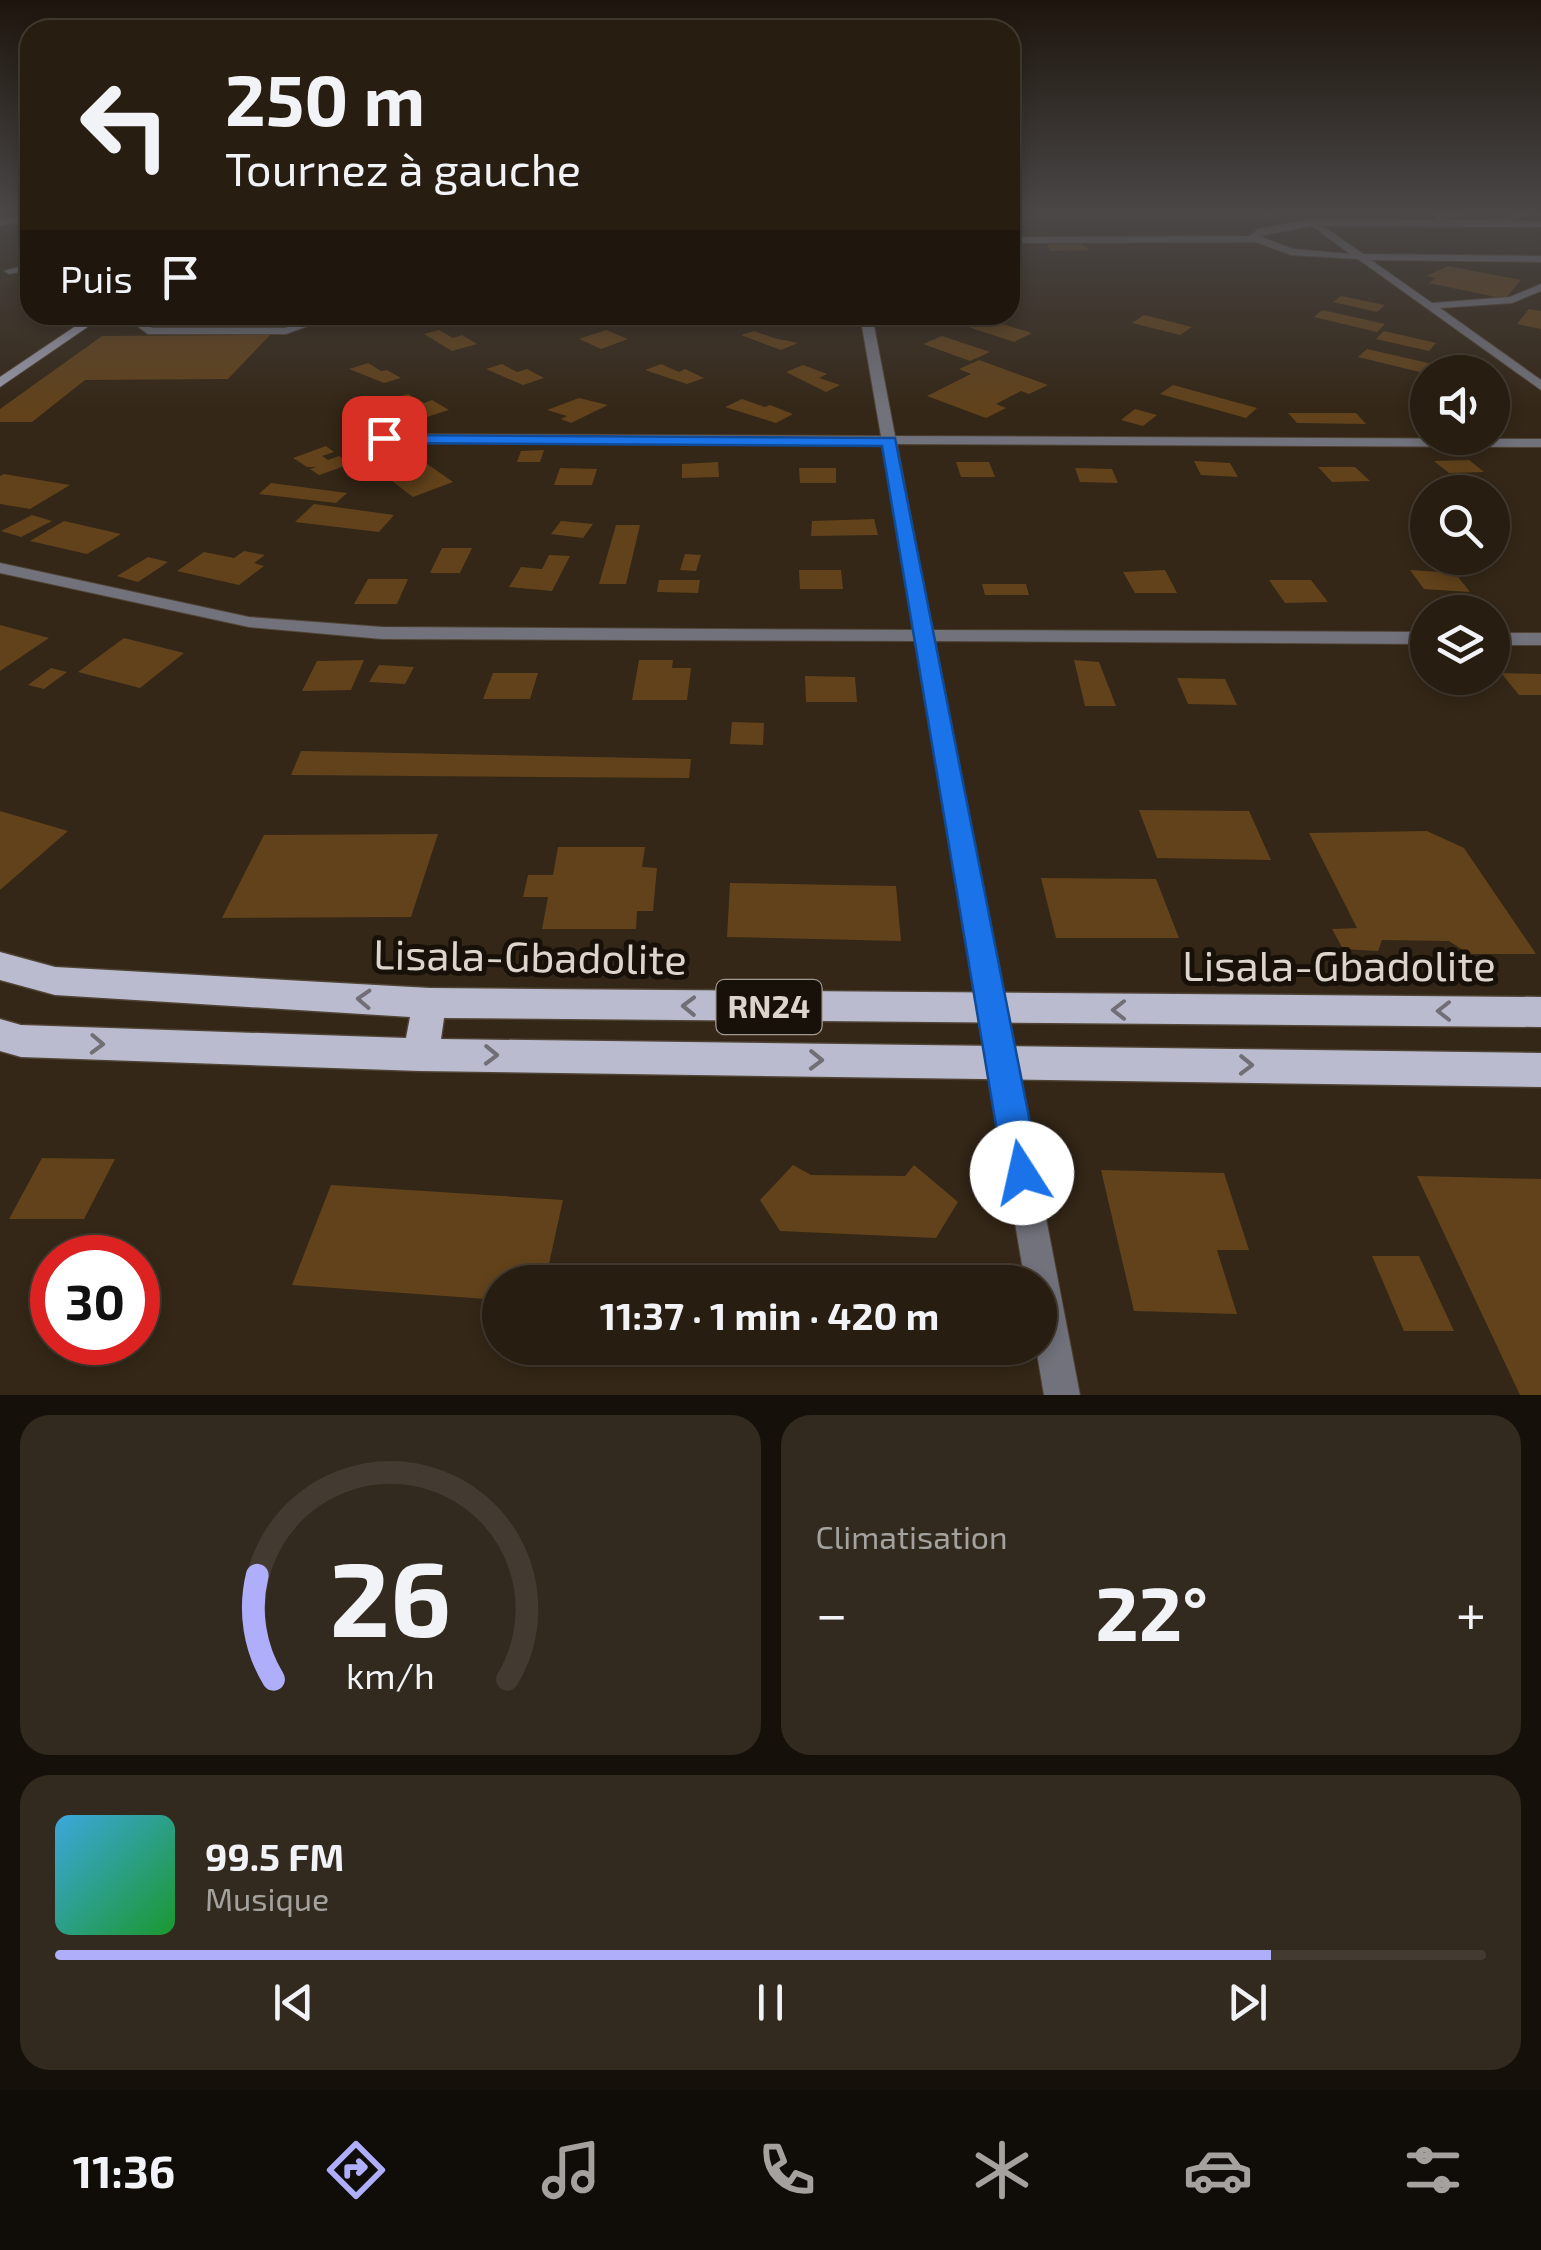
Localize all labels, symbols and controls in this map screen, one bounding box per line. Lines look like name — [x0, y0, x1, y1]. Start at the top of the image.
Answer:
text: 250 m — [225, 56, 425, 140]
icon: left — [60, 60, 190, 190]
text: Tournez à gauche — [225, 141, 581, 195]
icon: arrive — [153, 250, 208, 305]
text: Puis — [60, 255, 133, 301]
map controls — [1410, 355, 1510, 695]
button: sound — [1410, 355, 1510, 455]
pin — [342, 396, 427, 481]
icon: arrive — [357, 411, 412, 466]
button: search — [1410, 475, 1510, 575]
button: layers — [1410, 595, 1510, 695]
street label: Lisala-Gbadolite — [373, 927, 687, 983]
street label: Lisala-Gbadolite — [1182, 939, 1496, 989]
road number: RN24 — [716, 980, 822, 1034]
one-way arrow — [355, 989, 371, 1010]
one-way arrow — [680, 995, 696, 1017]
one-way arrow — [1110, 999, 1126, 1021]
one-way arrow — [1435, 1000, 1450, 1022]
one-way arrow — [89, 1033, 105, 1054]
one-way arrow — [484, 1045, 500, 1066]
one-way arrow — [809, 1049, 825, 1070]
one-way arrow — [1239, 1055, 1255, 1076]
position arrow — [970, 1121, 1074, 1225]
speed limit sign: 30 — [30, 1235, 160, 1365]
text: 11:37 · 1 min · 420 m — [600, 1292, 939, 1338]
text: Climatisation — [816, 1517, 1008, 1555]
text: 26 — [329, 1533, 451, 1658]
text: 22° — [1095, 1566, 1208, 1656]
text: − — [816, 1579, 848, 1645]
text: + — [1456, 1579, 1486, 1645]
text: km/h — [346, 1653, 435, 1696]
text: 99.5 FM — [205, 1833, 344, 1879]
text: Musique — [205, 1879, 329, 1917]
icon: previous — [266, 1975, 321, 2030]
icon: pause — [743, 1975, 798, 2030]
icon: next — [1220, 1975, 1275, 2030]
icon: directions — [321, 2135, 391, 2205]
icon: music — [536, 2135, 606, 2205]
icon: phone — [752, 2135, 822, 2205]
icon: climate — [967, 2135, 1037, 2205]
icon: car — [1183, 2135, 1253, 2205]
icon: filters — [1398, 2135, 1468, 2205]
text: 11:36 — [73, 2143, 175, 2197]

